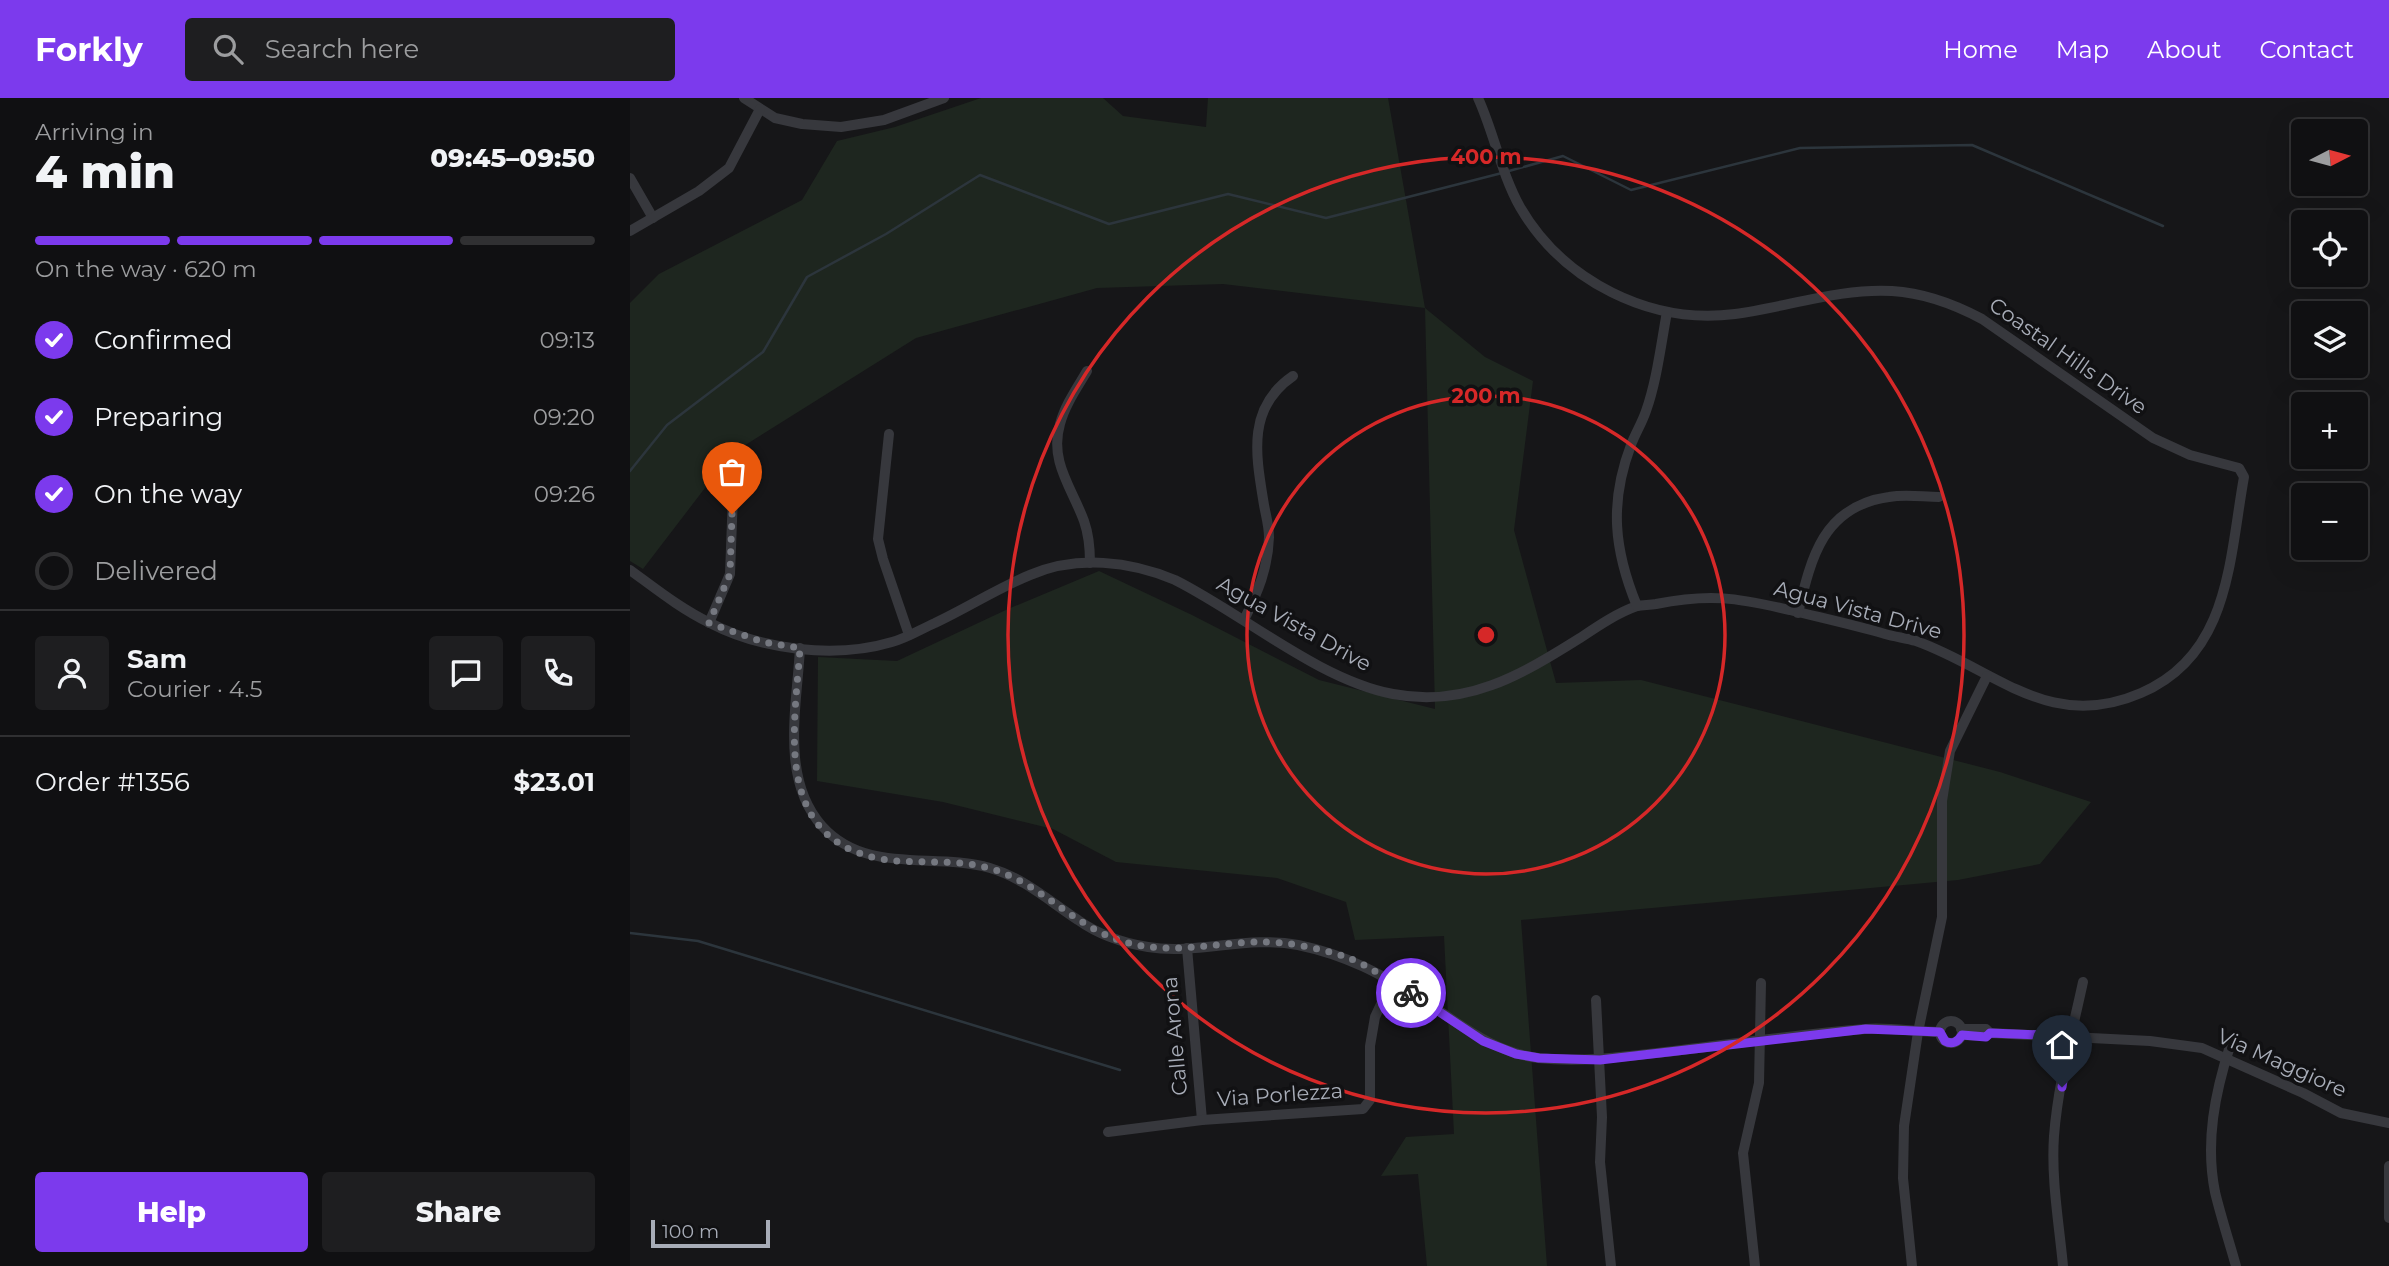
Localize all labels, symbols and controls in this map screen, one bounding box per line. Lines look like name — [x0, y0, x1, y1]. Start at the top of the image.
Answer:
search box — [185, 18, 675, 81]
text: Forkly — [35, 29, 143, 69]
icon: search — [209, 30, 247, 68]
text: Search here — [265, 33, 419, 65]
text: Home — [1943, 35, 2018, 64]
text: Map — [2056, 35, 2109, 64]
text: About — [2147, 35, 2221, 64]
text: Contact — [2259, 35, 2354, 64]
text: Arriving in — [35, 118, 154, 146]
north arrow — [2291, 119, 2368, 196]
map controls — [2291, 119, 2368, 560]
text: 09:45–09:50 — [430, 142, 595, 174]
text: 4 min — [35, 143, 175, 200]
text: 400 m — [1451, 144, 1521, 169]
button: locate — [2291, 210, 2368, 287]
text: On the way · 620 m — [35, 255, 257, 283]
street label: Coastal Hills Drive — [1985, 292, 2152, 419]
button: layers — [2291, 301, 2368, 378]
icon: check — [35, 321, 73, 359]
text: Confirmed — [94, 324, 233, 356]
text: 09:13 — [540, 326, 595, 354]
text: 200 m — [1452, 383, 1520, 408]
button: + — [2291, 392, 2368, 469]
icon: check — [35, 398, 73, 436]
text: Preparing — [94, 401, 223, 433]
text: 09:20 — [533, 403, 595, 431]
pin — [702, 442, 762, 514]
icon: bag — [713, 453, 751, 491]
icon: check — [35, 475, 73, 513]
text: On the way — [94, 478, 242, 510]
text: 09:26 — [534, 480, 595, 508]
button: − — [2291, 483, 2368, 560]
text: Delivered — [94, 555, 218, 587]
street label: Agua Vista Drive — [1213, 571, 1376, 676]
street label: Agua Vista Drive — [1772, 575, 1945, 644]
centre of rings — [1474, 623, 1498, 647]
button: person — [35, 636, 109, 710]
button: chat — [429, 636, 503, 710]
button: phone — [521, 636, 595, 710]
text: Sam — [127, 643, 187, 675]
text: Courier · 4.5 — [127, 675, 262, 703]
text: Order #1356 — [35, 766, 190, 798]
text: $23.01 — [513, 766, 595, 798]
courier — [1376, 958, 1446, 1028]
icon: bike — [1392, 974, 1430, 1012]
street label: Calle Arona — [1157, 975, 1192, 1097]
pin — [2032, 1015, 2092, 1087]
street label: Via Maggiore — [2214, 1023, 2351, 1102]
icon: home — [2043, 1026, 2081, 1064]
street label: Via Porlezza — [1216, 1078, 1344, 1111]
button: Help — [35, 1172, 308, 1252]
button: Share — [322, 1172, 595, 1252]
scale bar — [651, 1217, 770, 1249]
text: 100 m — [662, 1220, 719, 1243]

